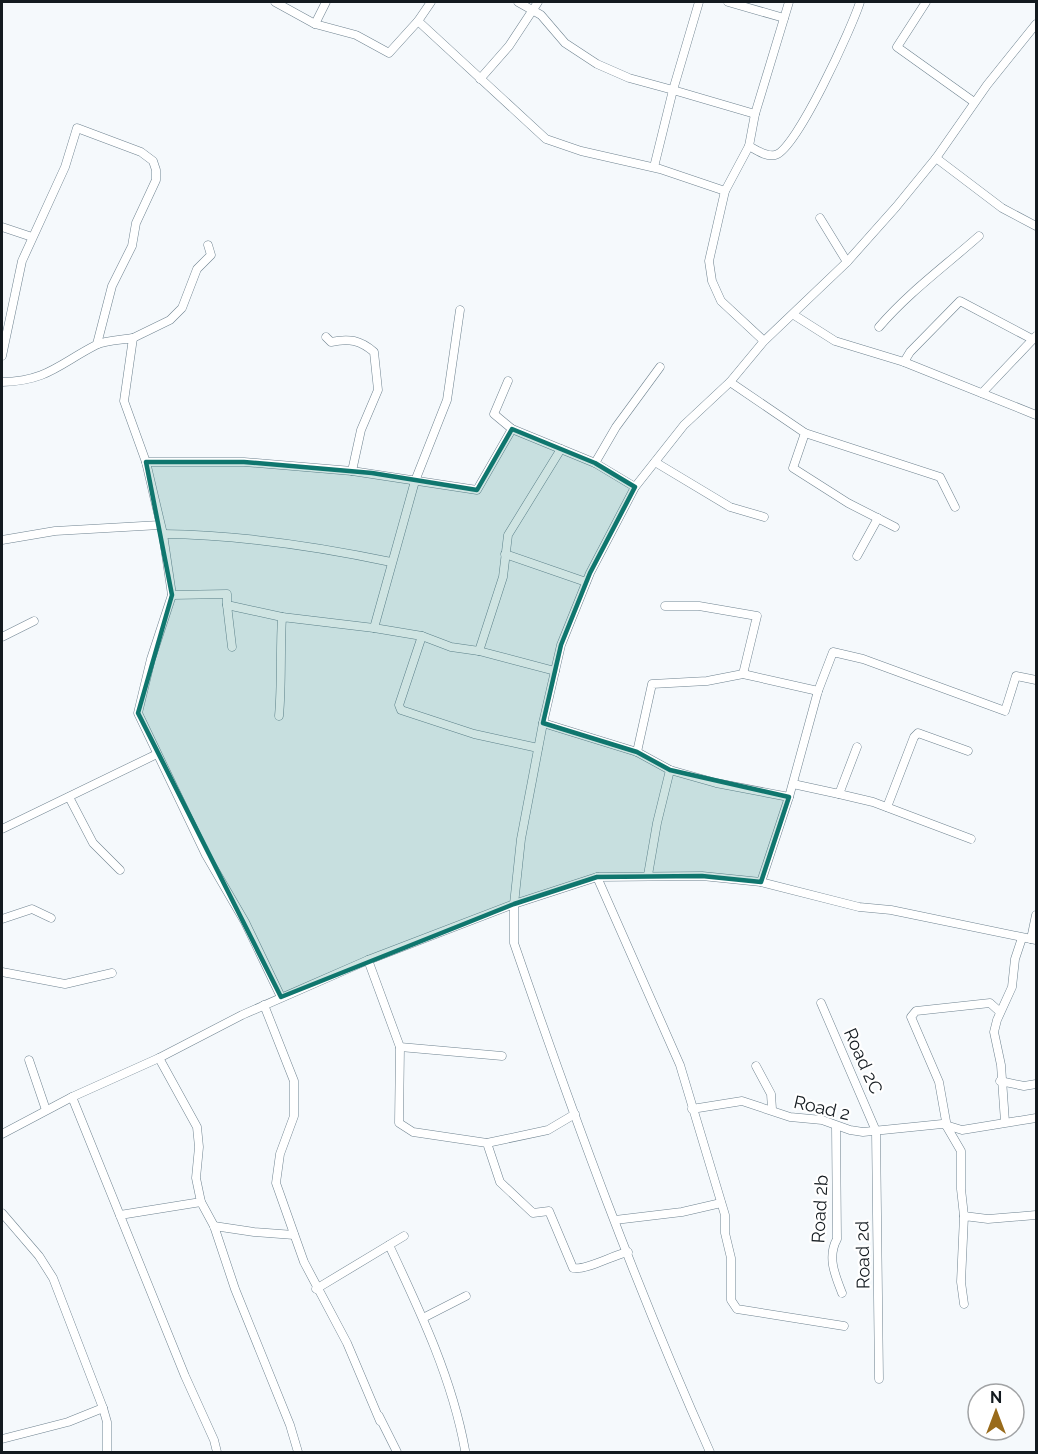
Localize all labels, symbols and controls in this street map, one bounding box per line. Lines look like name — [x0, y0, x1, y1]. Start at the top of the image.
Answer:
street label: Road 2C — [840, 1025, 887, 1097]
street label: Road 2 — [792, 1091, 852, 1124]
street label: Road 2b — [807, 1174, 832, 1244]
street label: Road 2d — [851, 1221, 874, 1289]
north arrow — [966, 1382, 1026, 1442]
text: N — [990, 1388, 1002, 1407]

